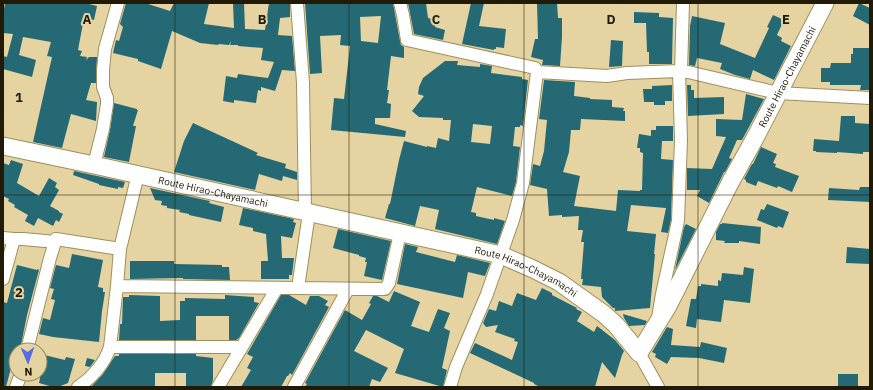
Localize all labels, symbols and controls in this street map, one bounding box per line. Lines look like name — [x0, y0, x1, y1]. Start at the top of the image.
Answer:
text: A — [83, 11, 92, 28]
text: B — [258, 11, 267, 28]
text: C — [432, 11, 441, 28]
text: D — [606, 11, 616, 28]
text: E — [782, 11, 790, 28]
street label: Route Hirao-Chayamachi — [755, 24, 818, 129]
text: 1 — [15, 89, 23, 106]
street label: Route Hirao-Chayamachi — [157, 173, 269, 210]
street label: Route Hirao-Chayamachi — [473, 243, 580, 300]
text: 2 — [15, 284, 23, 301]
north arrow — [8, 342, 48, 382]
text: N — [24, 365, 33, 379]

